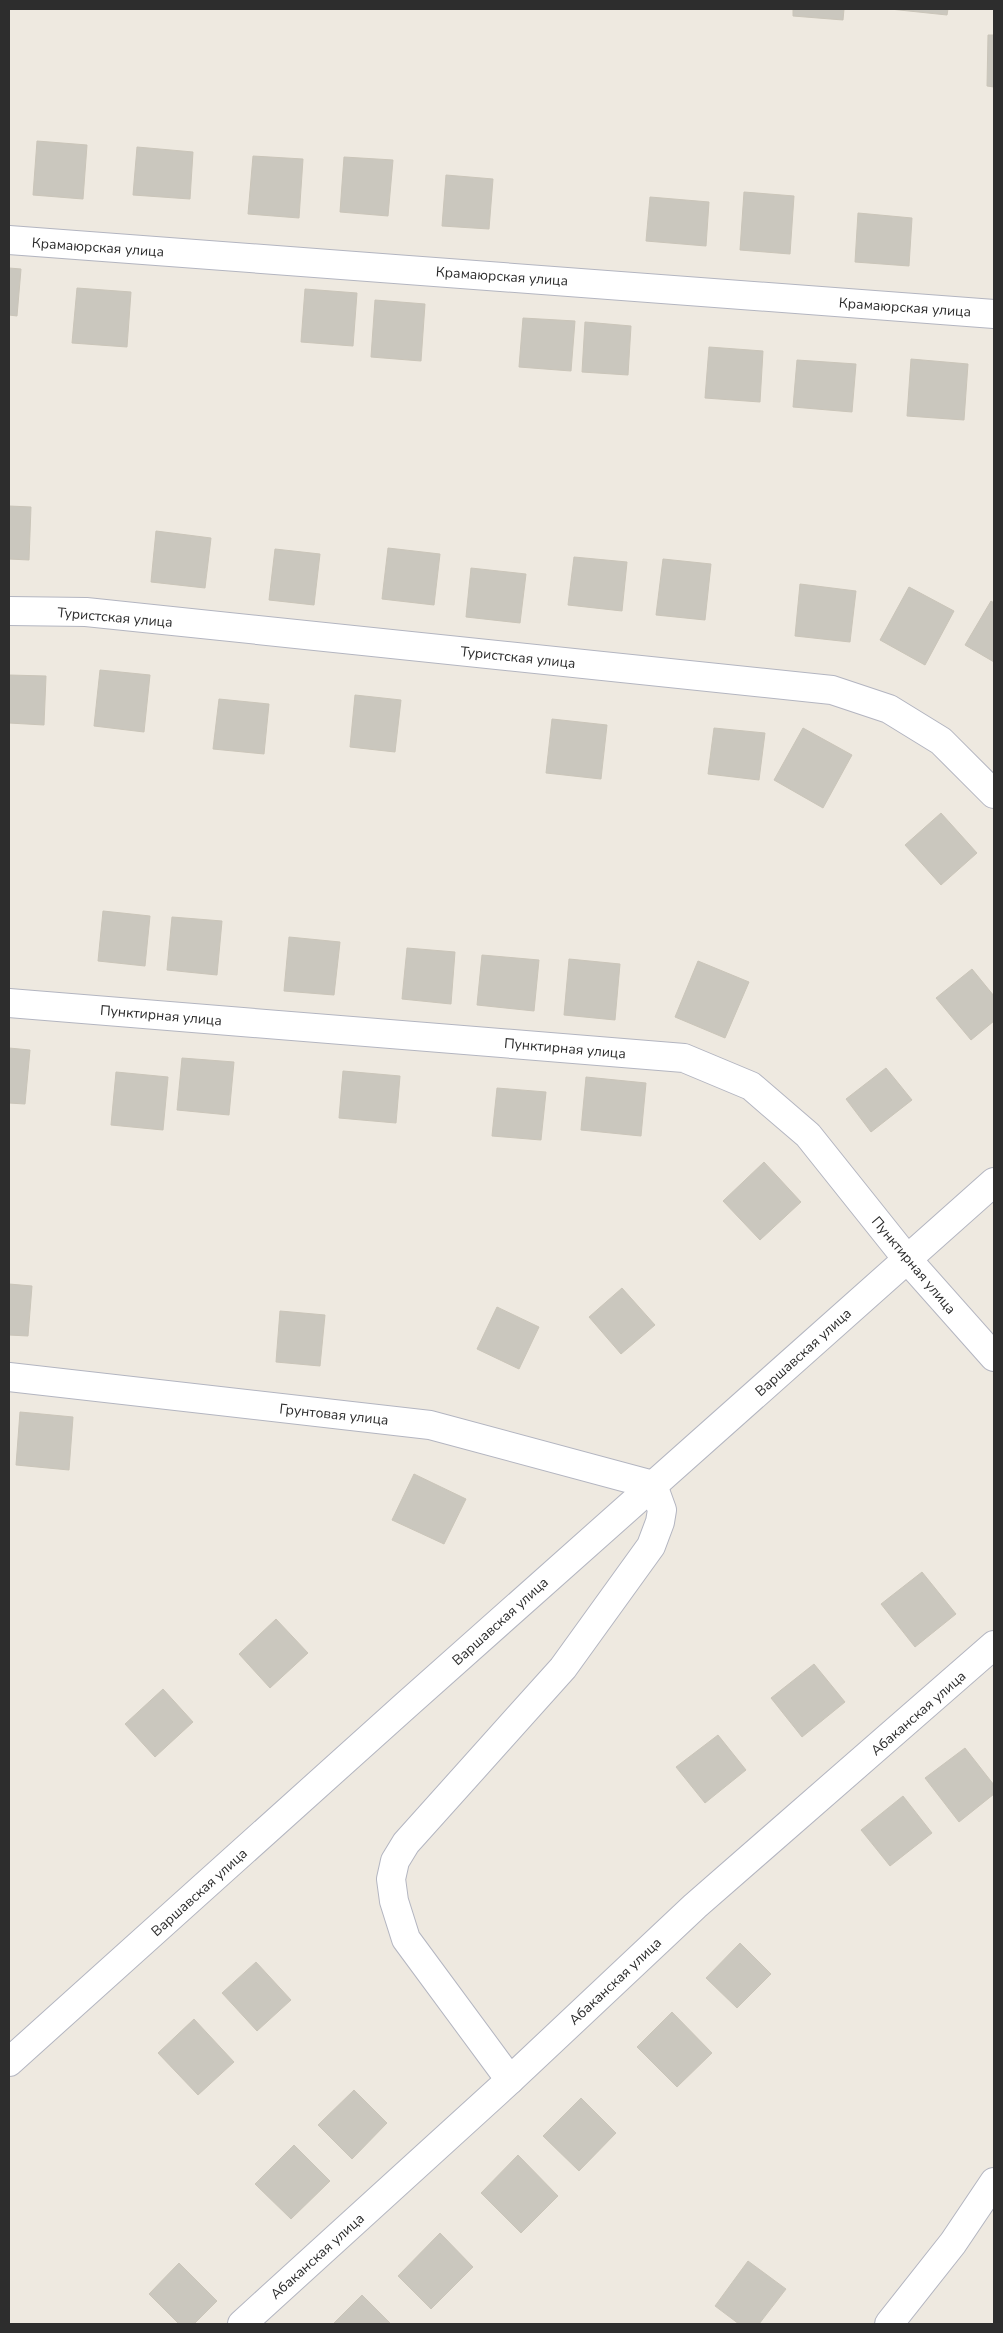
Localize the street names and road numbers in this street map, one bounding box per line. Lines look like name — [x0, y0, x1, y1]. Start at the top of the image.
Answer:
street label: Крамаюрская улица — [31, 233, 165, 262]
street label: Крамаюрская улица — [435, 262, 569, 291]
street label: Крамаюрская улица — [838, 293, 972, 322]
street label: Туристская улица — [56, 603, 173, 632]
street label: Туристская улица — [459, 642, 577, 673]
street label: Пунктирная улица — [99, 1001, 223, 1030]
street label: Пунктирная улица — [503, 1034, 627, 1063]
street label: Пунктирная улица — [867, 1212, 960, 1318]
street label: Варшавская улица — [751, 1304, 856, 1401]
street label: Грунтовая улица — [278, 1399, 390, 1430]
street label: Варшавская улица — [448, 1573, 553, 1670]
street label: Абаканская улица — [867, 1667, 970, 1760]
street label: Варшавская улица — [147, 1844, 252, 1941]
street label: Абаканская улица — [565, 1933, 666, 2029]
street label: Абаканская улица — [266, 2209, 368, 2304]

